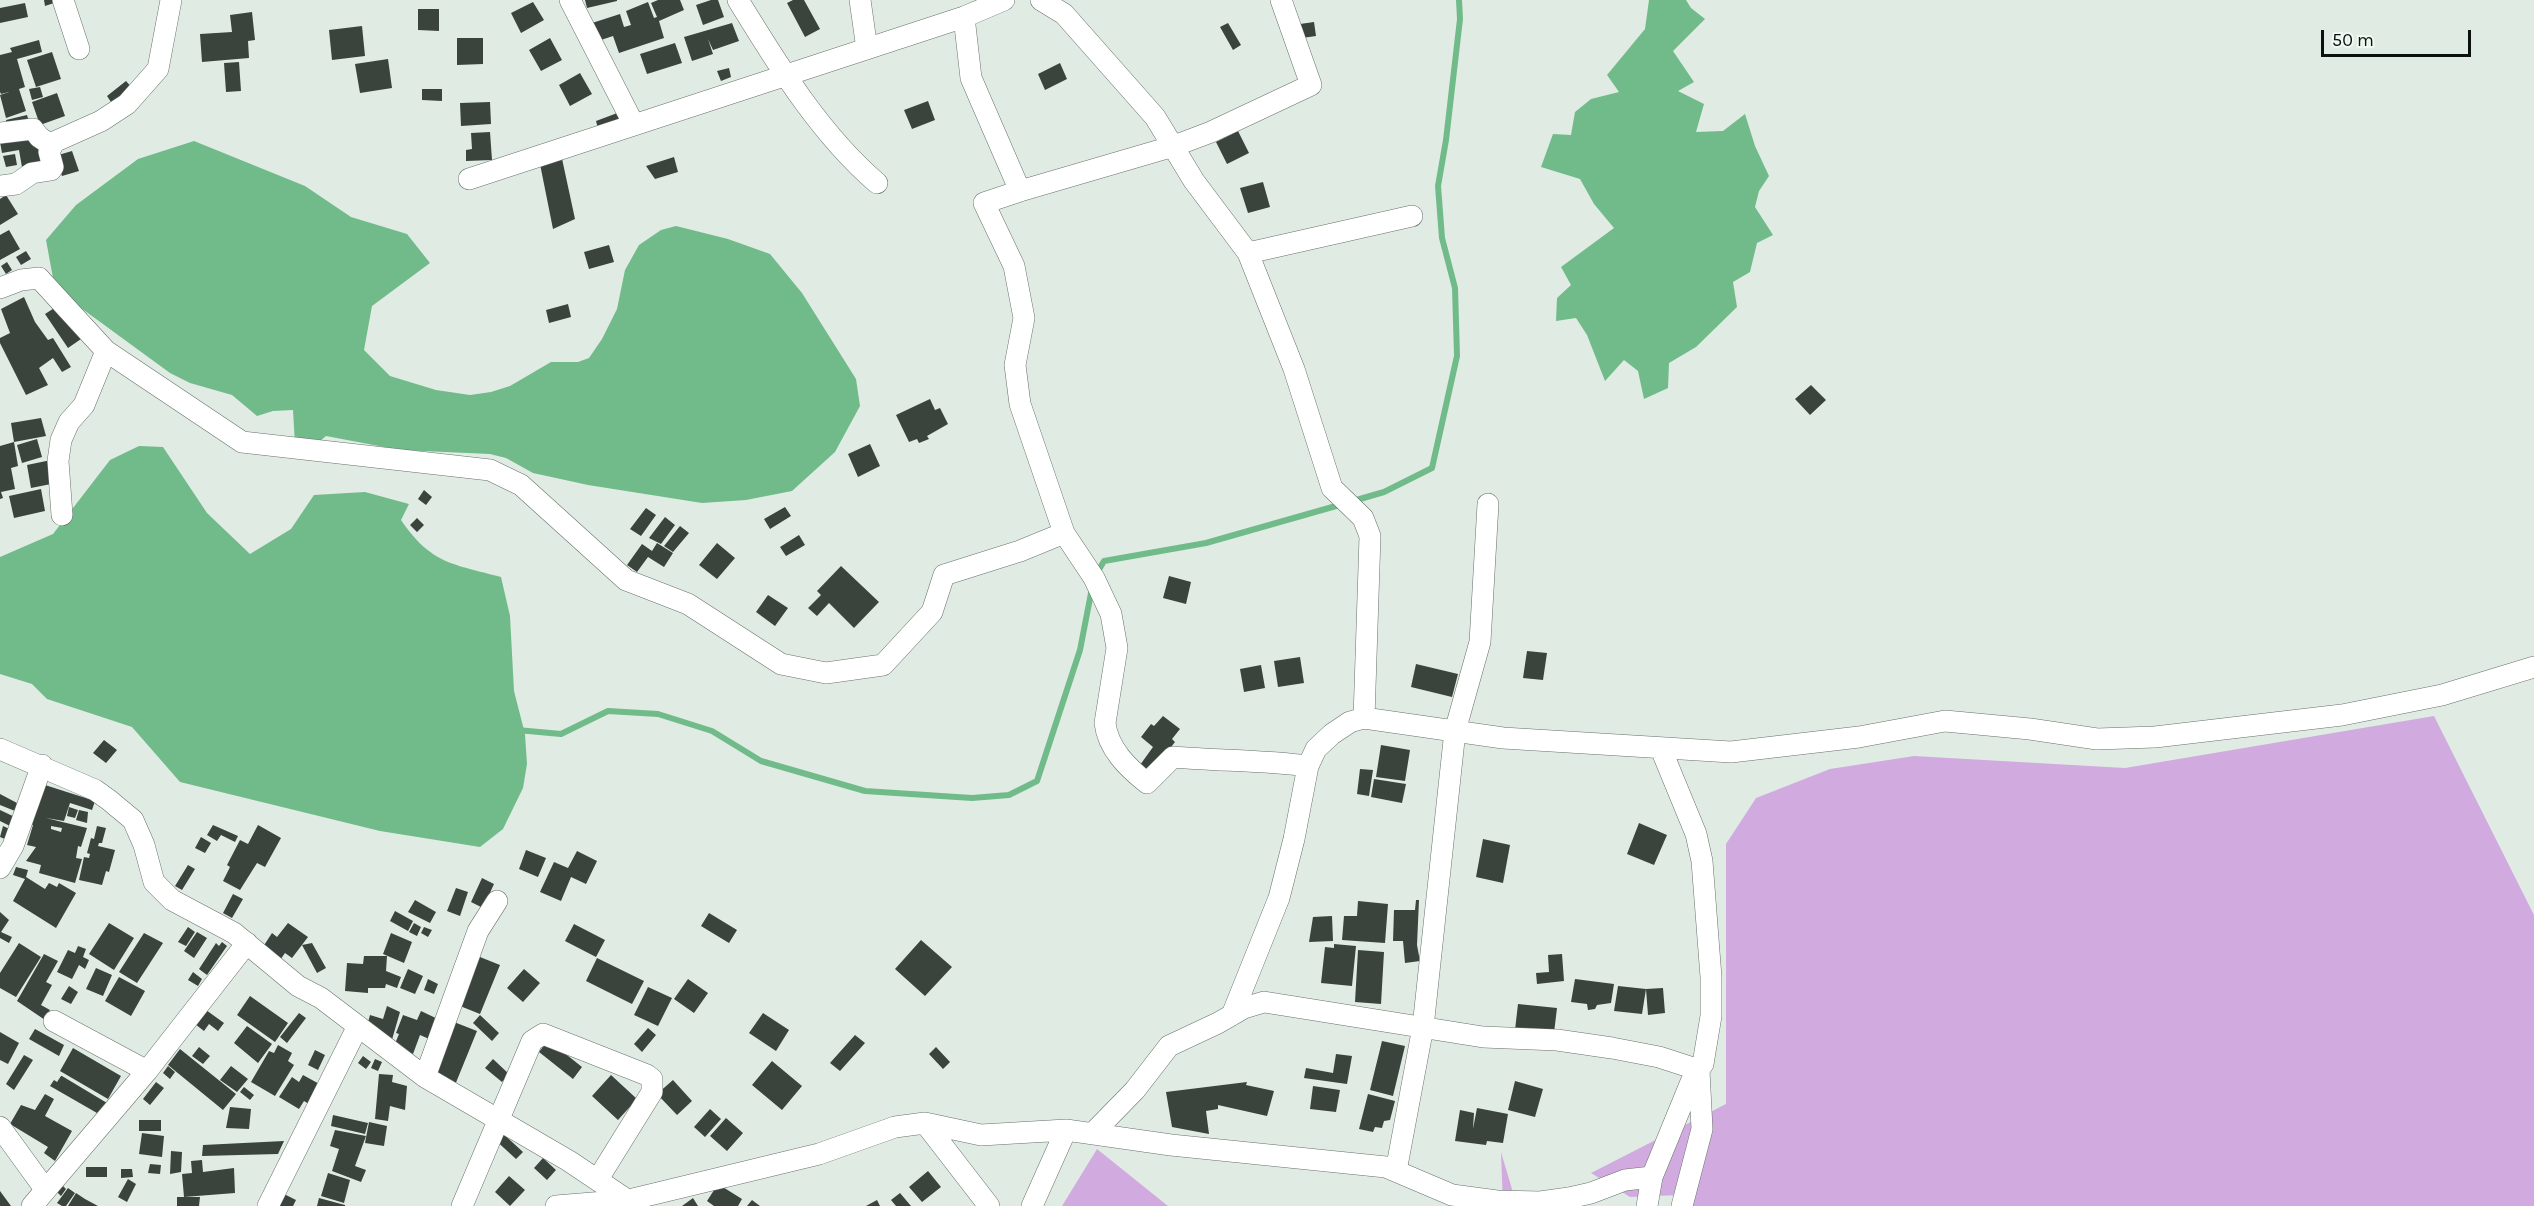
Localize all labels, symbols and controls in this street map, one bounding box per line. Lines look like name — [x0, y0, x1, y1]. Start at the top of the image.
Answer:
scale bar — [2324, 18, 2474, 56]
text: 50 m — [2332, 29, 2374, 51]

